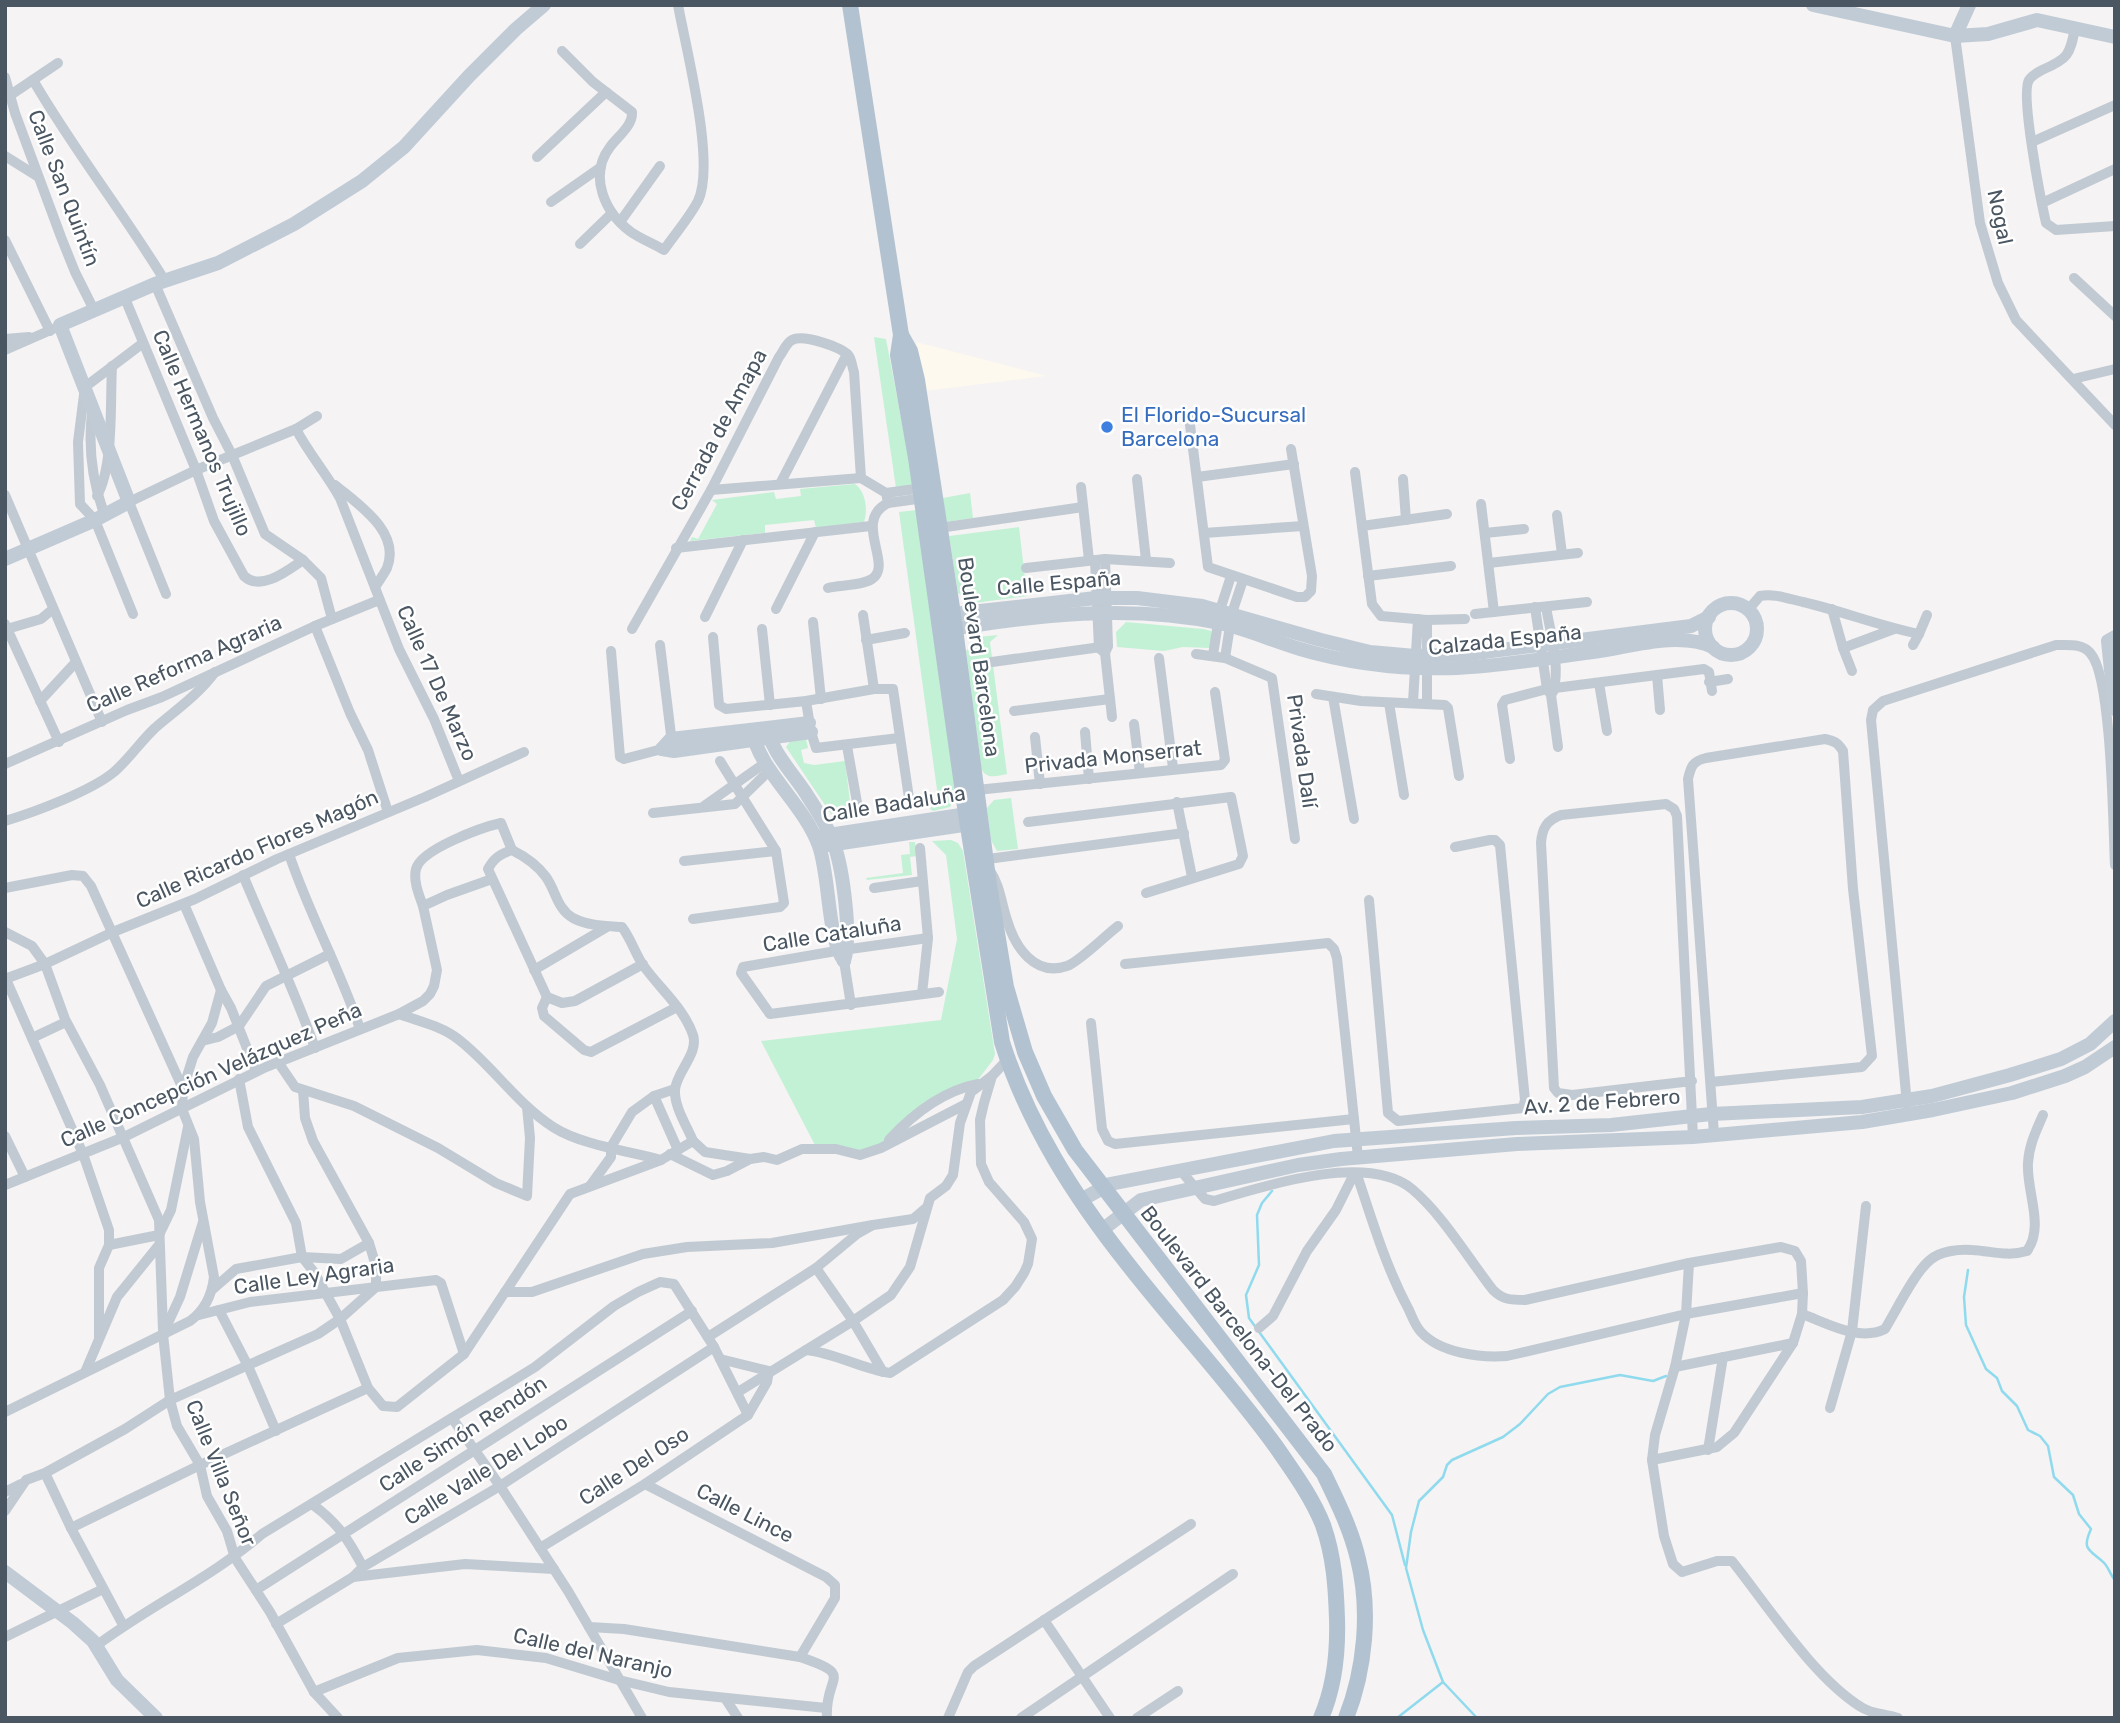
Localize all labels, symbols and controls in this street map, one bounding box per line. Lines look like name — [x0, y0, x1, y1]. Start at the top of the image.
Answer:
street label: Calle San Quintín — [23, 106, 106, 270]
street label: Nogal — [1982, 187, 2019, 247]
street label: Calle Hermanos Trujillo — [148, 326, 257, 540]
street label: Cerrada de Amapa — [665, 345, 772, 515]
place label: El Florido-Sucursal Barcelona — [1121, 402, 1306, 451]
marker: El Florido-Sucursal Barcelona — [1099, 419, 1115, 435]
street label: Boulevard Barcelona — [953, 555, 1006, 759]
street label: Calle España — [996, 565, 1122, 600]
street label: Calle 17 De Marzo — [392, 601, 483, 765]
street label: Calle Reforma Agraria — [82, 609, 285, 718]
street label: Calzada España — [1427, 619, 1583, 660]
street label: Privada Dalí — [1282, 692, 1323, 810]
street label: Privada Monserrat — [1023, 735, 1203, 778]
street label: Calle Badaluña — [821, 780, 967, 827]
street label: Calle Ricardo Flores Magón — [132, 784, 382, 913]
street label: Calle Cataluña — [761, 910, 903, 957]
street label: Calle Concepción Velázquez Peña — [56, 997, 365, 1153]
street label: Av. 2 de Febrero — [1523, 1084, 1681, 1119]
street label: Boulevard Barcelona-Del Prado — [1135, 1201, 1343, 1457]
street label: Calle Ley Agraria — [232, 1252, 396, 1299]
street label: Calle Simón Rendón — [374, 1370, 551, 1497]
street label: Calle Villa Señor — [181, 1396, 262, 1550]
street label: Calle Valle Del Lobo — [399, 1409, 572, 1530]
street label: Calle Del Oso — [574, 1421, 693, 1510]
street label: Calle Lince — [692, 1477, 798, 1548]
street label: Calle del Naranjo — [511, 1622, 675, 1683]

